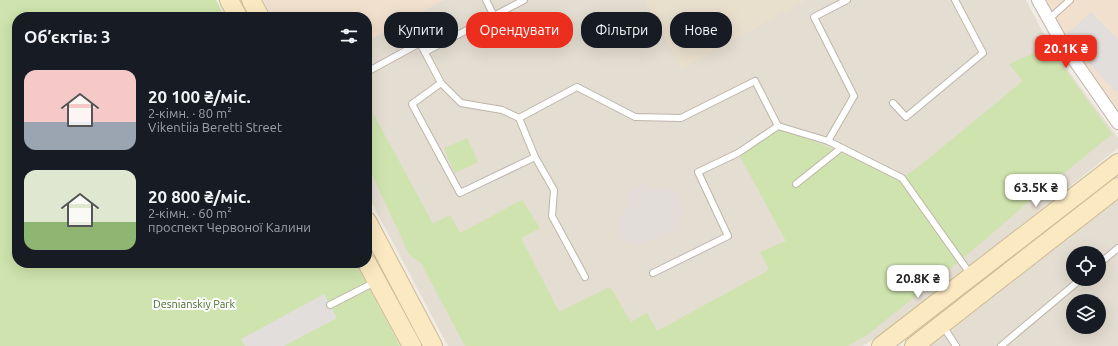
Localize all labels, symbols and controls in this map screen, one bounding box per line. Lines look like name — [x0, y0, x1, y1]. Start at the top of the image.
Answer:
chip: Купити — [384, 12, 458, 48]
chip: Орендувати — [466, 12, 573, 48]
chip: Фільтри — [581, 12, 662, 48]
chip: Нове — [670, 12, 732, 48]
icon: filters — [338, 25, 360, 47]
text: Об’єктів: 3 — [24, 27, 111, 46]
pin: 20.1K ₴ — [1029, 35, 1103, 69]
text: 20.1K ₴ — [1044, 41, 1088, 55]
icon: home — [56, 86, 104, 134]
text: 20 100 ₴/міс. — [148, 87, 251, 106]
text: 2-кімн. · 80 m² — [148, 106, 232, 120]
text: Vikentiia Beretti Street — [148, 120, 282, 134]
pin: 63.5K ₴ — [999, 174, 1073, 208]
text: 63.5K ₴ — [1014, 180, 1058, 194]
icon: home — [56, 186, 104, 234]
text: 20 800 ₴/міс. — [148, 187, 251, 206]
text: 2-кімн. · 60 m² — [148, 206, 232, 220]
text: проспект Червоної Калини — [148, 220, 311, 234]
map controls — [1066, 246, 1106, 334]
button: locate — [1066, 246, 1106, 286]
pin: 20.8K ₴ — [881, 265, 955, 299]
text: 20.8K ₴ — [896, 271, 940, 285]
button: layers — [1066, 294, 1106, 334]
park label: Desnianskiy Park — [153, 298, 236, 310]

